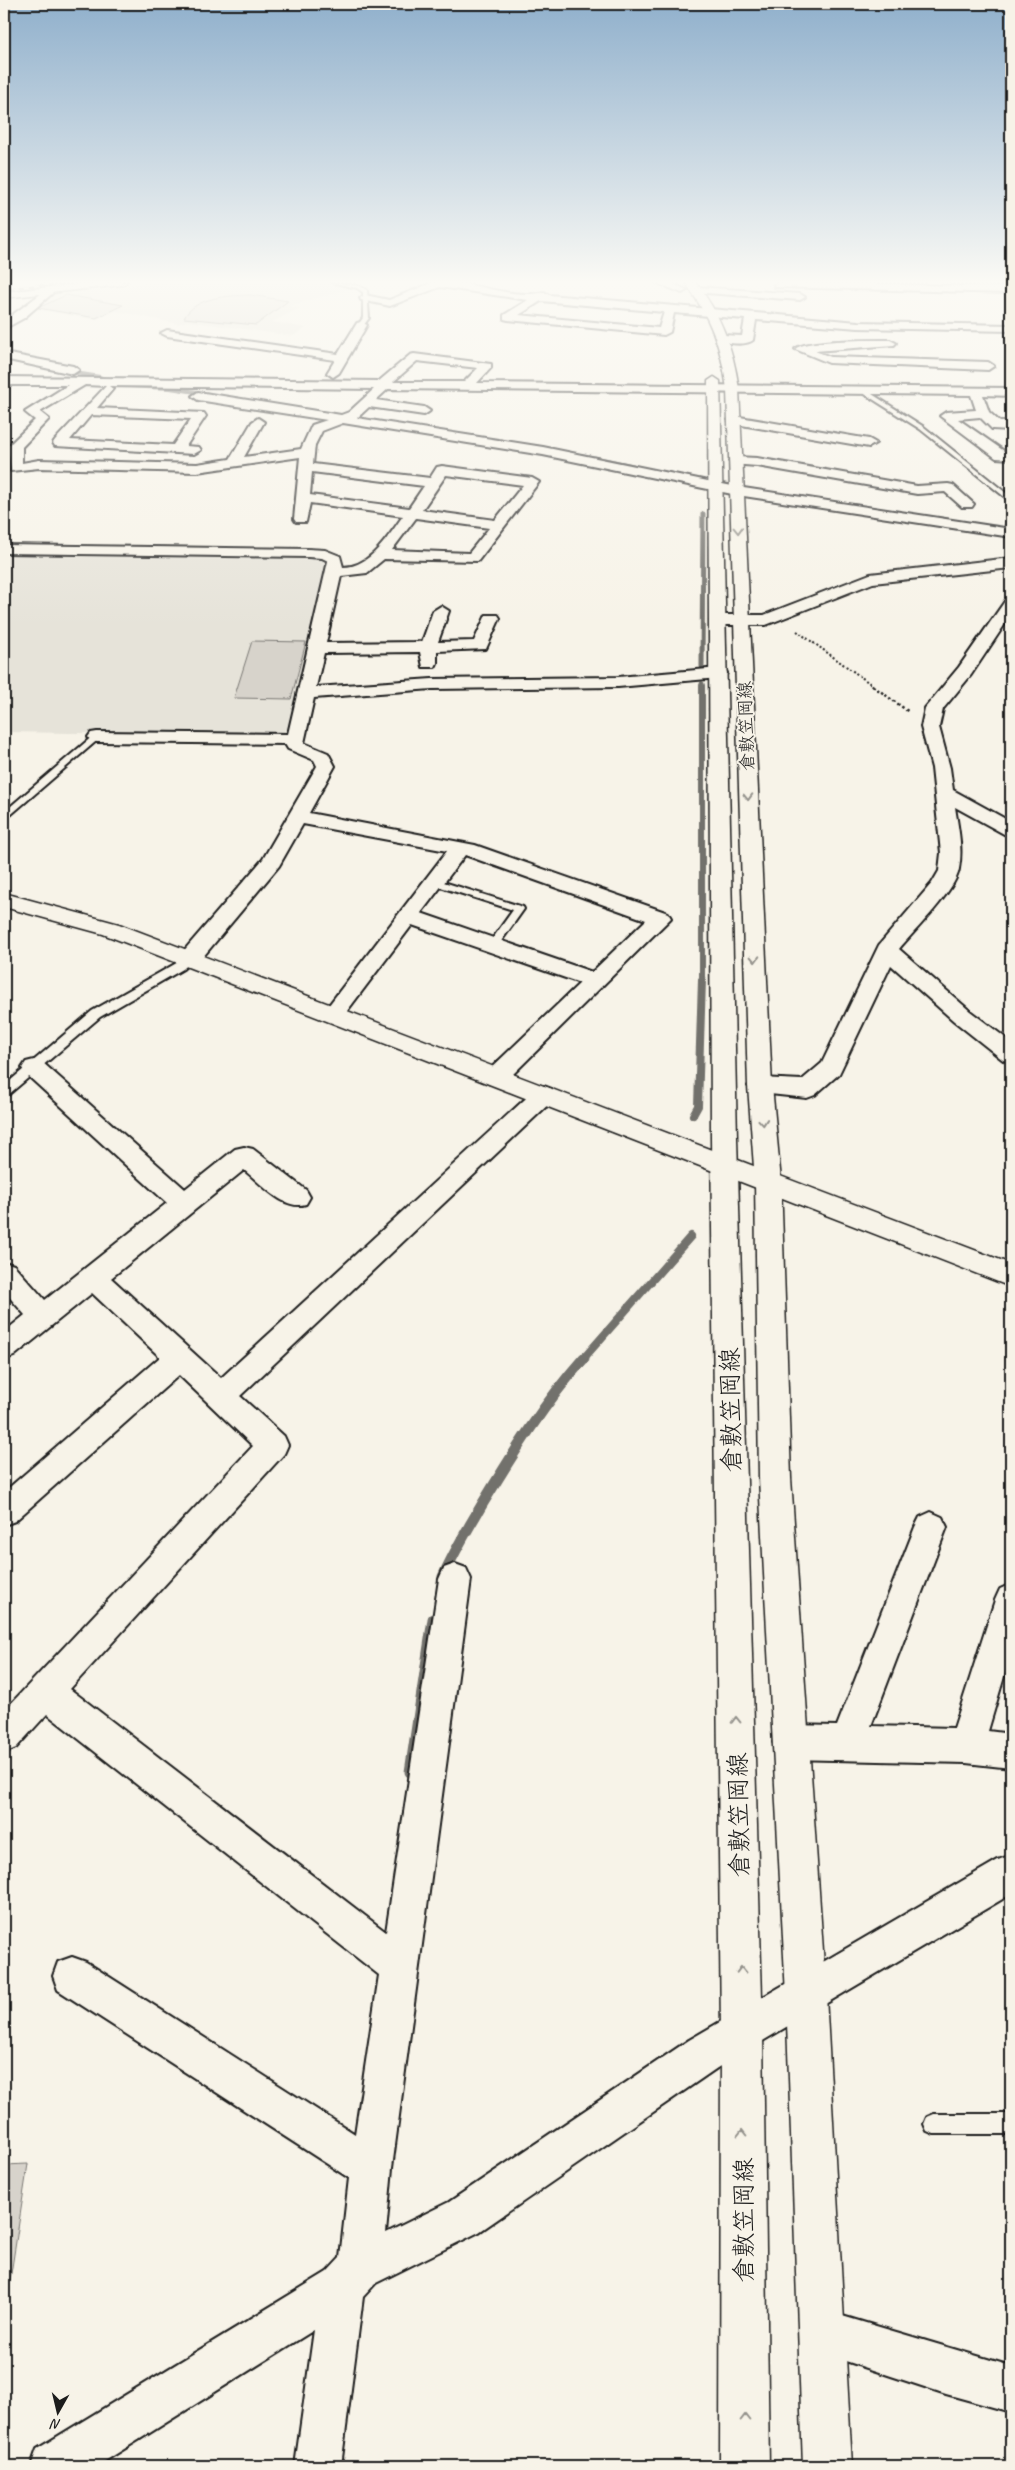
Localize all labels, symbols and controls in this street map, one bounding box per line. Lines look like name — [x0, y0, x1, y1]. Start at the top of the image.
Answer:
one-way arrow — [733, 526, 743, 534]
street label: 倉敷笠岡線 — [733, 681, 759, 771]
one-way arrow — [743, 793, 754, 801]
one-way arrow — [749, 956, 760, 964]
one-way arrow — [757, 1118, 768, 1126]
street label: 倉敷笠岡線 — [714, 1347, 748, 1473]
one-way arrow — [731, 1716, 742, 1724]
street label: 倉敷笠岡線 — [722, 1752, 756, 1878]
one-way arrow — [735, 1966, 746, 1974]
one-way arrow — [737, 2128, 748, 2136]
street label: 倉敷笠岡線 — [728, 2157, 760, 2283]
north arrow — [32, 2388, 82, 2438]
one-way arrow — [740, 2413, 750, 2421]
text: N — [48, 2415, 62, 2433]

